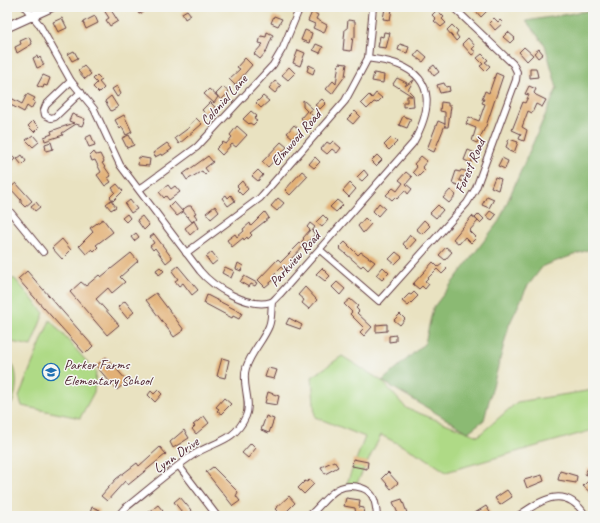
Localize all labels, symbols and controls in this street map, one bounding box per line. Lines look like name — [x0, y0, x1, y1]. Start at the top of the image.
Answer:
street label: Colonial Lane — [197, 70, 252, 129]
street label: Elmwood Road — [267, 105, 326, 169]
street label: Forest Road — [451, 134, 490, 196]
street label: Parkview Road — [266, 226, 326, 290]
place label: Parker Farms Elementary School — [64, 356, 154, 389]
school or university icon: Parker Farms Elementary School — [41, 362, 61, 382]
street label: Lynn Drive — [150, 432, 203, 477]

